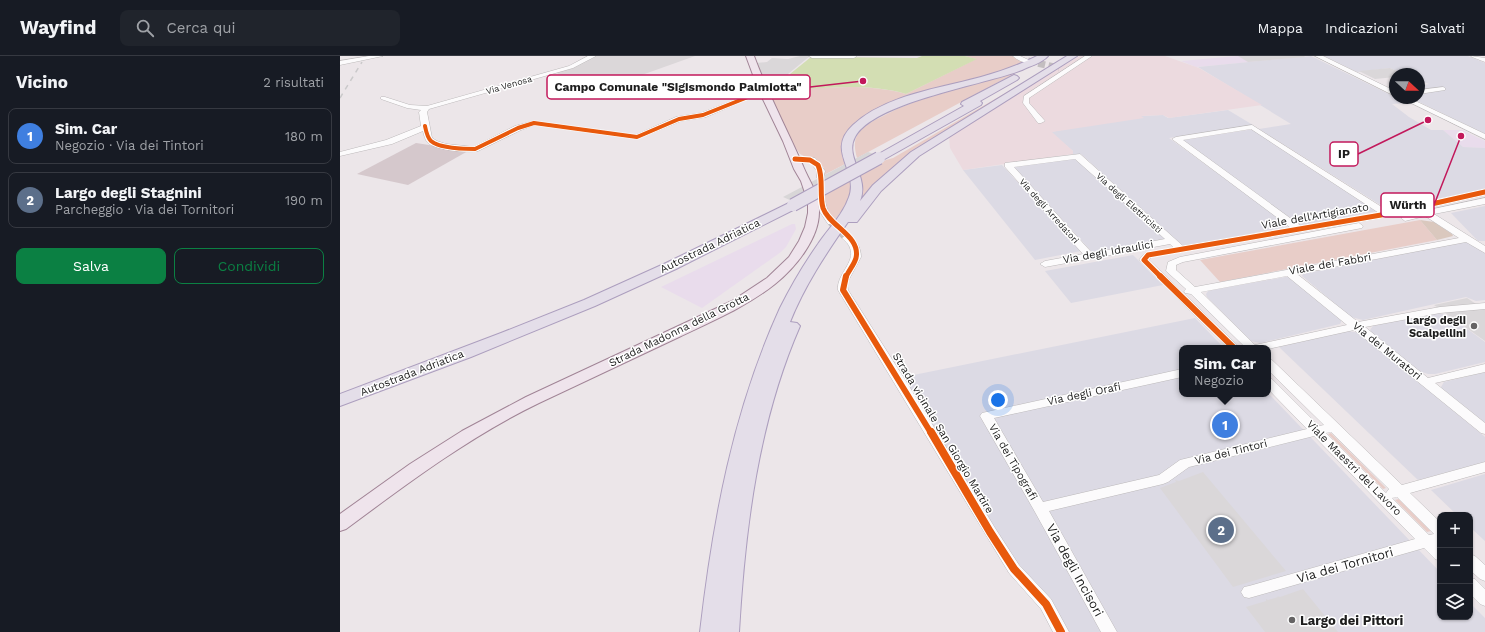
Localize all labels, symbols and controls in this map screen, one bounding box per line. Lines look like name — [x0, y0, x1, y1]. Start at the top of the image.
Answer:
search box — [120, 10, 400, 46]
text: Wayfind — [20, 16, 96, 39]
icon: search — [134, 17, 156, 39]
text: Cerca qui — [166, 19, 236, 37]
text: Mappa — [1258, 20, 1303, 36]
text: Indicazioni — [1325, 20, 1398, 36]
text: Salvati — [1420, 20, 1465, 36]
north arrow — [1389, 68, 1425, 104]
text: Vicino — [16, 72, 68, 92]
street label: Via Venosa — [485, 74, 533, 96]
text: 2 risultati — [263, 75, 324, 90]
callout: Campo Comunale "Sigismondo Palmiotta" — [547, 75, 810, 99]
text: Campo Comunale "Sigismondo Palmiotta" — [554, 80, 802, 94]
text: Sim. Car — [55, 120, 117, 138]
text: 1 — [27, 129, 33, 144]
text: 180 m — [285, 129, 323, 144]
text: Negozio · Via dei Tintori — [55, 138, 204, 153]
callout: IP — [1330, 142, 1358, 166]
text: IP — [1338, 147, 1350, 161]
street label: Via degli Elettricisti — [1094, 171, 1164, 235]
street label: Via degli Arredatori — [1017, 177, 1081, 245]
text: Largo degli Stagnini — [55, 184, 202, 202]
text: 2 — [26, 193, 34, 208]
text: 190 m — [285, 193, 323, 208]
callout: Würth — [1381, 193, 1434, 217]
text: Würth — [1390, 198, 1426, 212]
street label: Viale dell'Artigianato — [1260, 200, 1370, 232]
text: Parcheggio · Via dei Tornitori — [55, 202, 234, 217]
street label: Autostrada Adriatica — [658, 216, 762, 276]
street label: Via degli Idraulici — [1062, 238, 1154, 266]
button: Salva — [16, 248, 166, 284]
button: Condividi — [174, 248, 324, 284]
street label: Viale dei Fabbri — [1288, 250, 1372, 278]
street label: Strada Madonna della Grotta — [607, 290, 751, 370]
place label: Largo degli Scalpellini — [1406, 314, 1466, 340]
street label: Via dei Muratori — [1350, 319, 1424, 383]
marker: Largo degli Scalpellini — [1469, 321, 1479, 331]
popup — [1179, 345, 1271, 397]
street label: Autostrada Adriatica — [358, 347, 466, 399]
street label: Strada vicinale San Giorgio Martire — [890, 350, 996, 516]
text: Sim. Car — [1194, 355, 1256, 373]
text: Negozio — [1194, 373, 1244, 388]
street label: Via degli Orafi — [1046, 380, 1122, 408]
your location — [988, 390, 1008, 410]
pin: 1 — [1212, 410, 1238, 440]
street label: Viale Maestri del Lavoro — [1304, 418, 1404, 518]
street label: Via dei Tipografi — [986, 422, 1040, 502]
street label: Via dei Tintori — [1193, 437, 1269, 467]
map controls — [1437, 512, 1473, 620]
button: + — [1437, 512, 1473, 548]
pin: 2 — [1208, 515, 1234, 545]
street label: Via degli Incisori — [1043, 521, 1107, 619]
street label: Via dei Tornitori — [1295, 544, 1395, 586]
button: − — [1437, 548, 1473, 584]
button: layers — [1437, 584, 1473, 620]
place label: Largo dei Pittori — [1300, 613, 1404, 628]
marker: Largo dei Pittori — [1287, 615, 1297, 625]

